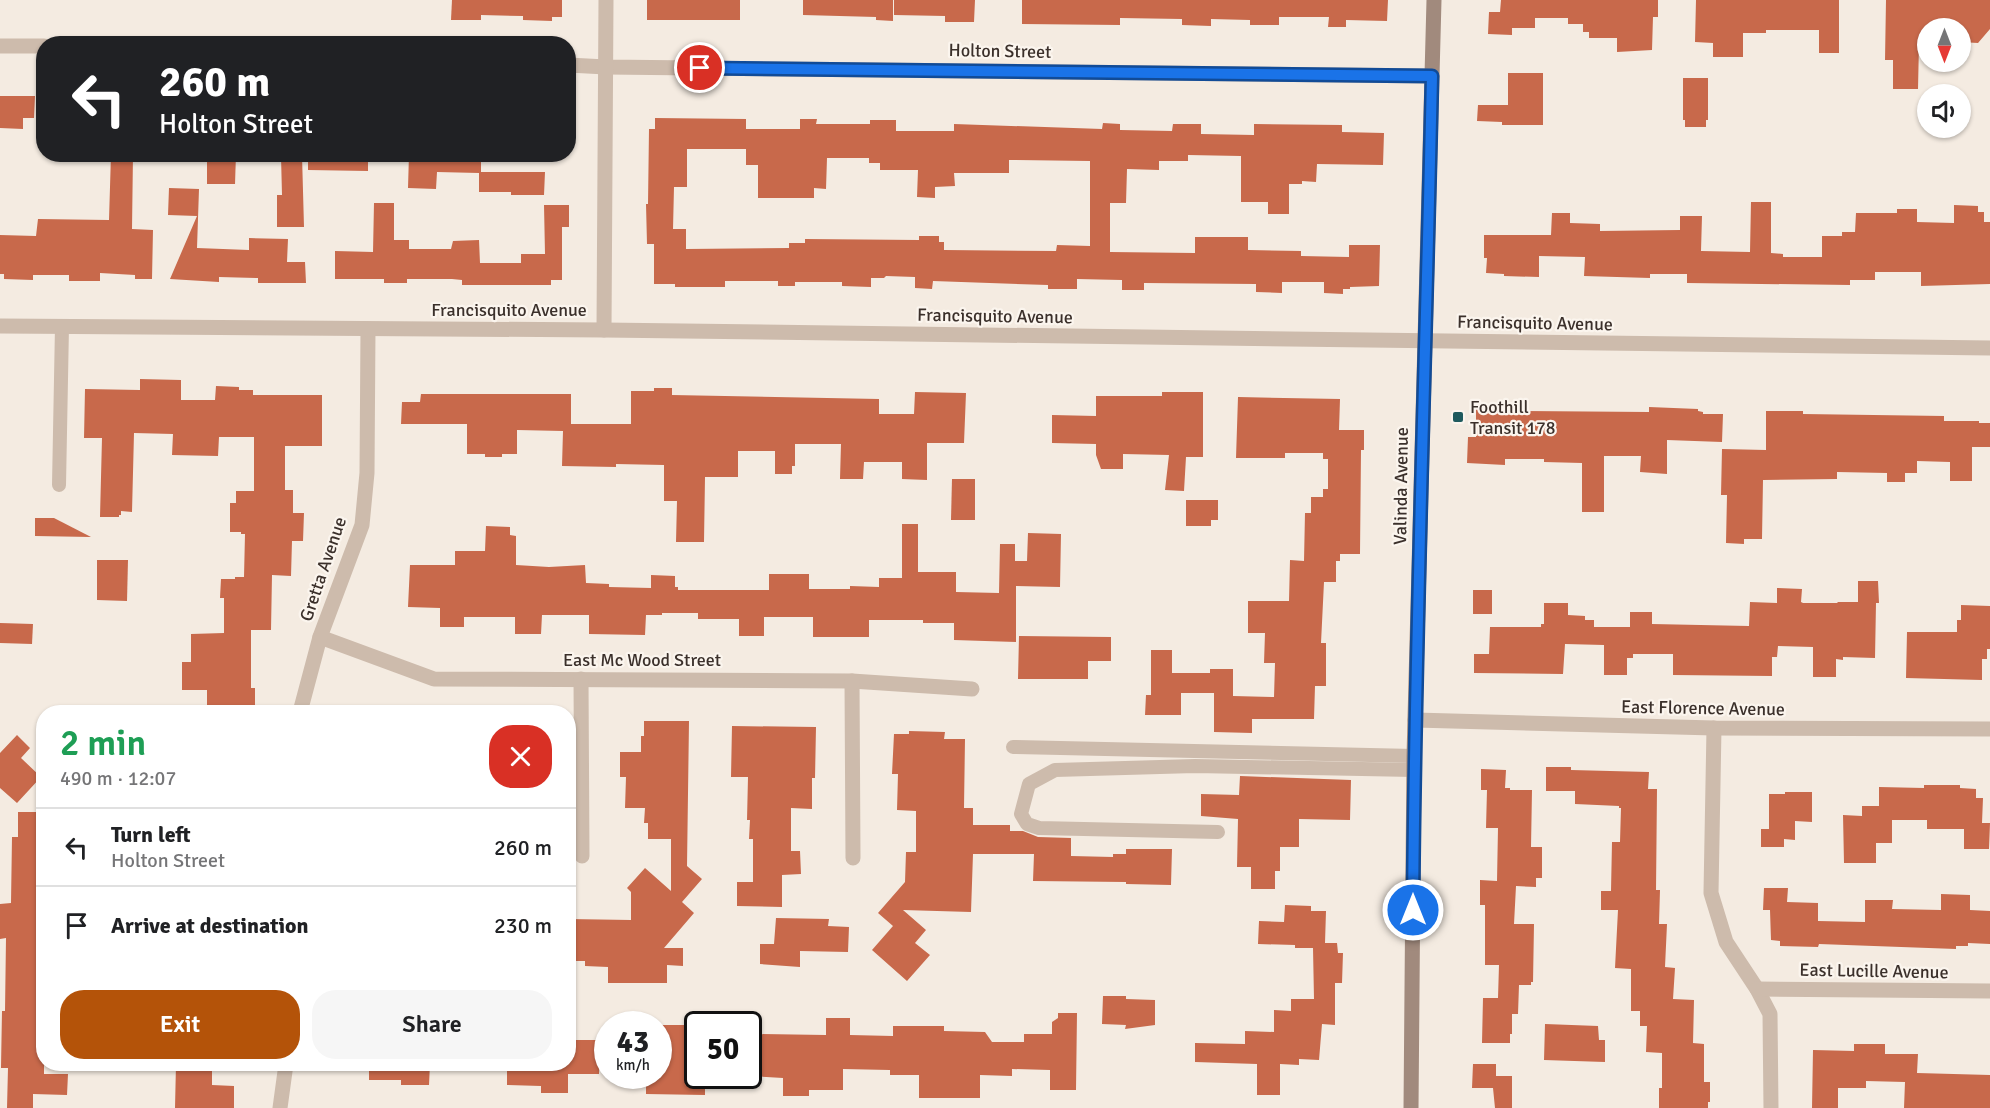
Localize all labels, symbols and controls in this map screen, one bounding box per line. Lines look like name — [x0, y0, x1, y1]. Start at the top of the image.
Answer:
north arrow — [1917, 18, 1971, 72]
map controls — [1917, 18, 1971, 138]
street label: Holton Street — [948, 39, 1052, 63]
pin — [674, 42, 725, 93]
icon: arrive — [683, 51, 716, 84]
text: 260 m — [159, 57, 270, 108]
icon: left — [60, 60, 138, 138]
button: sound — [1917, 84, 1971, 138]
text: Holton Street — [159, 108, 313, 141]
street label: Francisquito Avenue — [431, 299, 587, 321]
street label: Francisquito Avenue — [917, 304, 1073, 328]
street label: Francisquito Avenue — [1457, 311, 1613, 335]
place label: Foothill Transit 178 — [1470, 396, 1556, 439]
marker: Foothill Transit 178 — [1451, 410, 1465, 424]
street label: Valinda Avenue — [1389, 427, 1413, 545]
street label: Gretta Avenue — [295, 514, 351, 624]
street label: East Mc Wood Street — [563, 649, 721, 671]
street label: East Florence Avenue — [1621, 696, 1785, 720]
text: 2 min — [60, 721, 146, 766]
button: close — [489, 725, 552, 788]
text: 490 m · 12:07 — [60, 766, 176, 791]
text: Turn left — [111, 821, 191, 848]
icon: left — [60, 831, 93, 864]
text: 260 m — [494, 834, 552, 861]
text: Holton Street — [111, 848, 225, 873]
position arrow — [1381, 878, 1445, 942]
icon: arrive — [60, 909, 93, 942]
text: Arrive at destination — [111, 912, 308, 939]
text: 230 m — [494, 912, 552, 939]
street label: East Lucille Avenue — [1799, 959, 1949, 983]
button: Exit — [60, 990, 300, 1059]
button: Share — [312, 990, 552, 1059]
speed limit sign: 50 — [684, 1011, 762, 1089]
text: 43 — [617, 1024, 649, 1061]
text: km/h — [616, 1056, 650, 1074]

